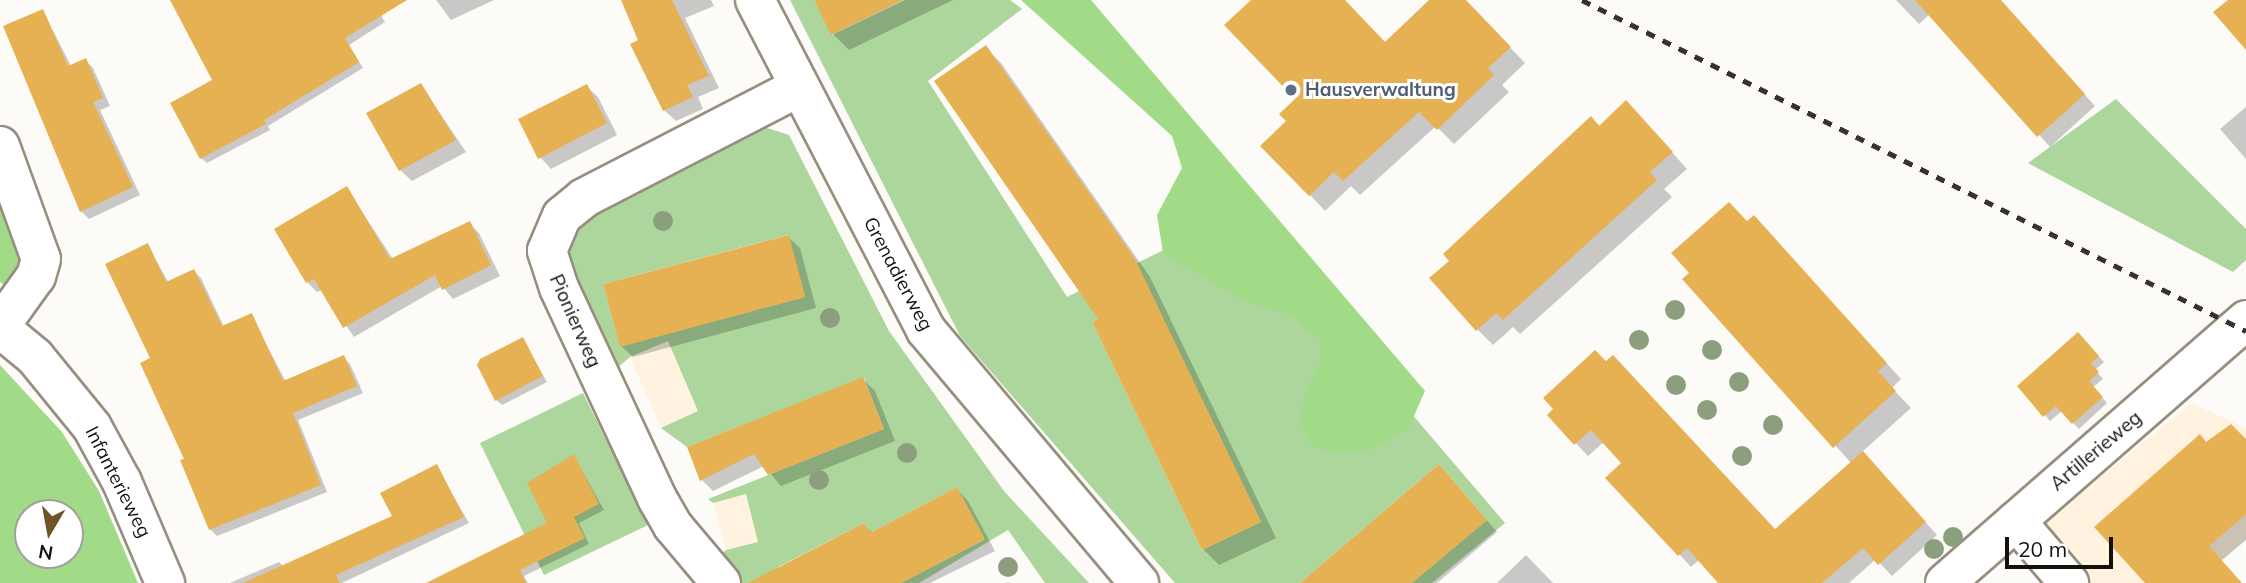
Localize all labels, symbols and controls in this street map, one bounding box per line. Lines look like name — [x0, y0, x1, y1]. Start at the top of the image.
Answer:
place label: Hausverwaltung — [1305, 79, 1456, 101]
marker: Hausverwaltung — [1283, 82, 1299, 98]
street label: Grenadierweg — [858, 213, 938, 335]
street label: Pionierweg — [544, 271, 606, 371]
street label: Artillerieweg — [2046, 406, 2146, 496]
street label: Infanterieweg — [80, 423, 156, 541]
north arrow — [14, 499, 84, 569]
scale bar — [2008, 524, 2116, 568]
text: 20 m — [2018, 536, 2067, 562]
text: N — [37, 540, 55, 566]

